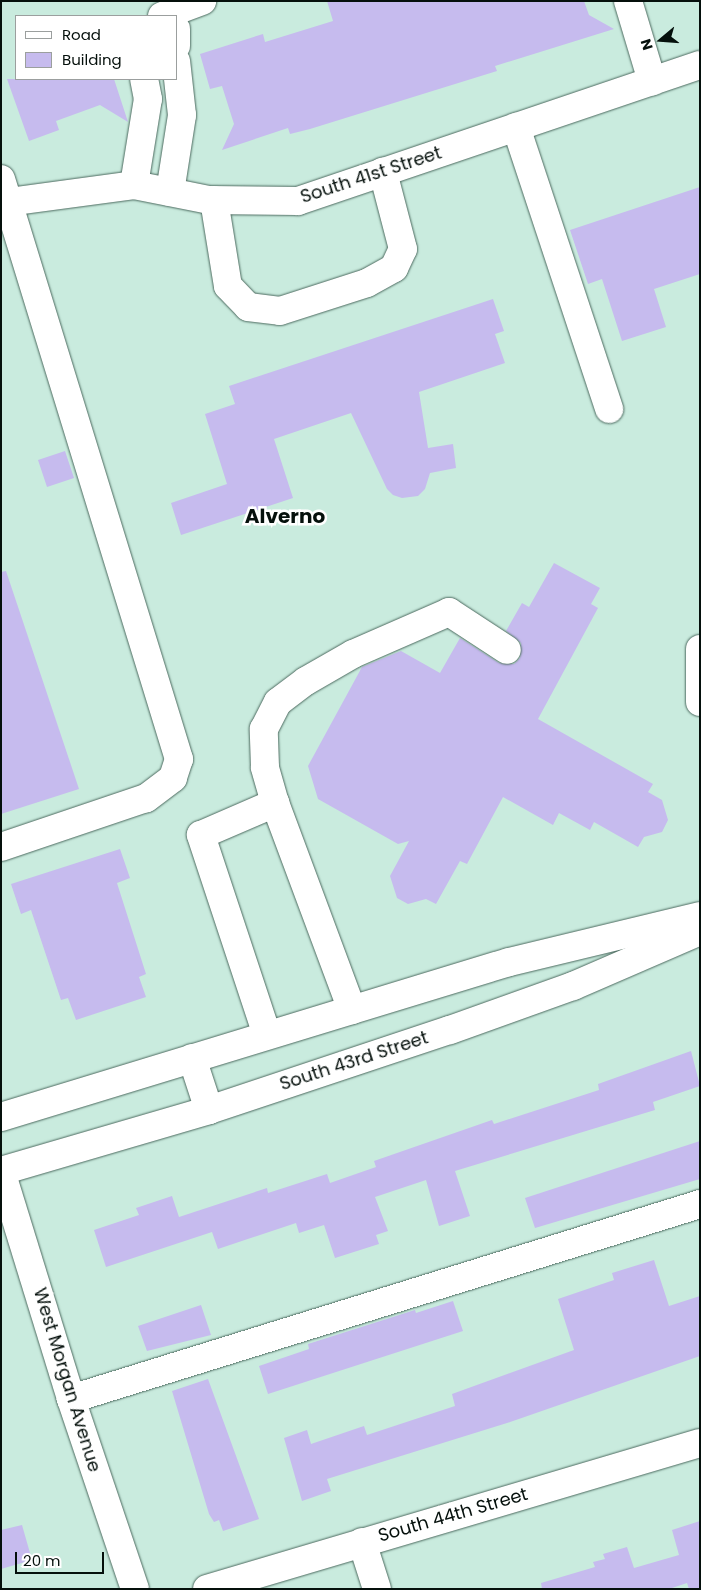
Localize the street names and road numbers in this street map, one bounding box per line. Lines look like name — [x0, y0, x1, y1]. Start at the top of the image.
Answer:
street label: South 41st Street — [298, 142, 444, 208]
street label: South 43rd Street — [277, 1027, 431, 1095]
street label: West Morgan Avenue — [29, 1285, 105, 1475]
street label: South 44th Street — [376, 1483, 530, 1547]

